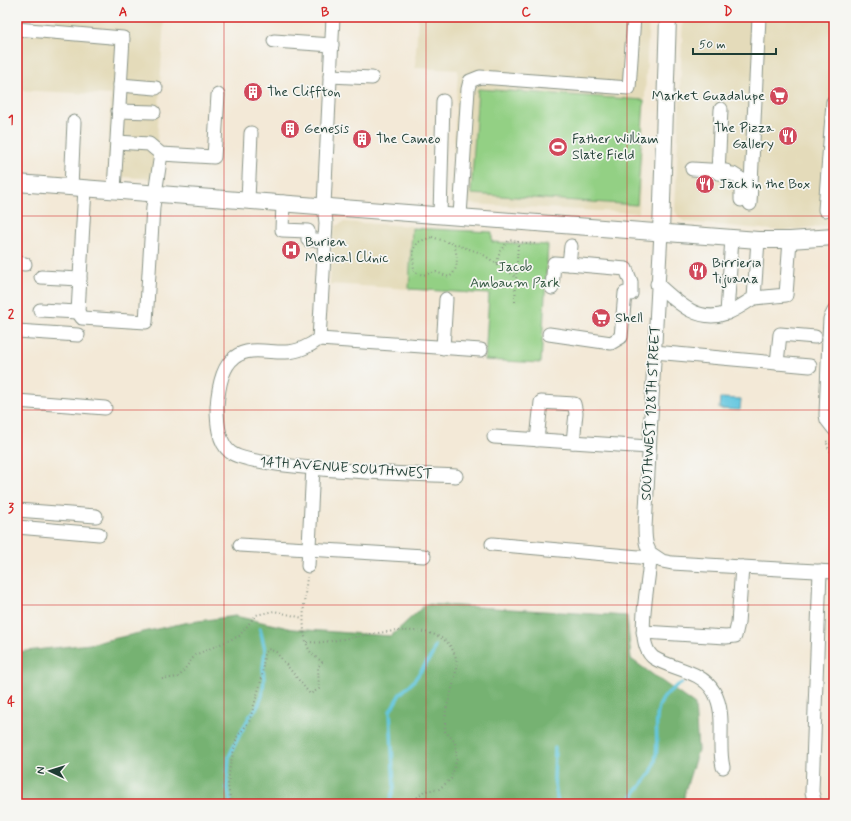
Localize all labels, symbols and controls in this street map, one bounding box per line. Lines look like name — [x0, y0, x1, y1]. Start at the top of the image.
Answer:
text: A — [119, 4, 127, 21]
text: B — [321, 4, 330, 21]
text: C — [521, 4, 531, 21]
text: D — [724, 4, 733, 21]
scale bar — [693, 30, 776, 56]
text: 50 m — [699, 37, 726, 53]
building icon: The Cliffton — [242, 81, 264, 103]
place label: The Cliffton — [267, 83, 341, 101]
supermarket icon: Market Guadalupe — [768, 85, 790, 107]
place label: Market Guadalupe — [652, 87, 765, 105]
text: 1 — [8, 112, 14, 129]
building icon: Genesis — [279, 118, 301, 140]
place label: The Pizza Gallery — [714, 119, 775, 153]
place label: Genesis — [304, 120, 349, 138]
restaurant icon: The Pizza Gallery — [777, 125, 799, 147]
building icon: The Cameo — [351, 128, 373, 150]
place label: The Cameo — [376, 130, 441, 148]
place label: Father William Slate Field — [572, 130, 659, 164]
sports icon: Father William Slate Field — [547, 136, 569, 158]
restaurant icon: Jack in the Box — [694, 173, 716, 195]
place label: Jack in the Box — [719, 175, 810, 193]
place label: Burien Medical Clinic — [305, 233, 389, 267]
hospital icon: Burien Medical Clinic — [280, 239, 302, 261]
place label: Birrieria Tijuana — [712, 254, 762, 288]
park label: Jacob Ambaum Park — [470, 258, 560, 292]
restaurant icon: Birrieria Tijuana — [687, 260, 709, 282]
text: 2 — [8, 306, 15, 323]
supermarket icon: Shell — [590, 307, 612, 329]
place label: Shell — [615, 309, 643, 327]
street label: SOUTHWEST 128TH STREET — [637, 325, 665, 501]
street label: 14TH AVENUE SOUTHWEST — [259, 453, 433, 483]
text: 3 — [8, 500, 14, 517]
text: 4 — [7, 694, 15, 711]
north arrow — [30, 751, 70, 791]
text: N — [34, 766, 48, 775]

